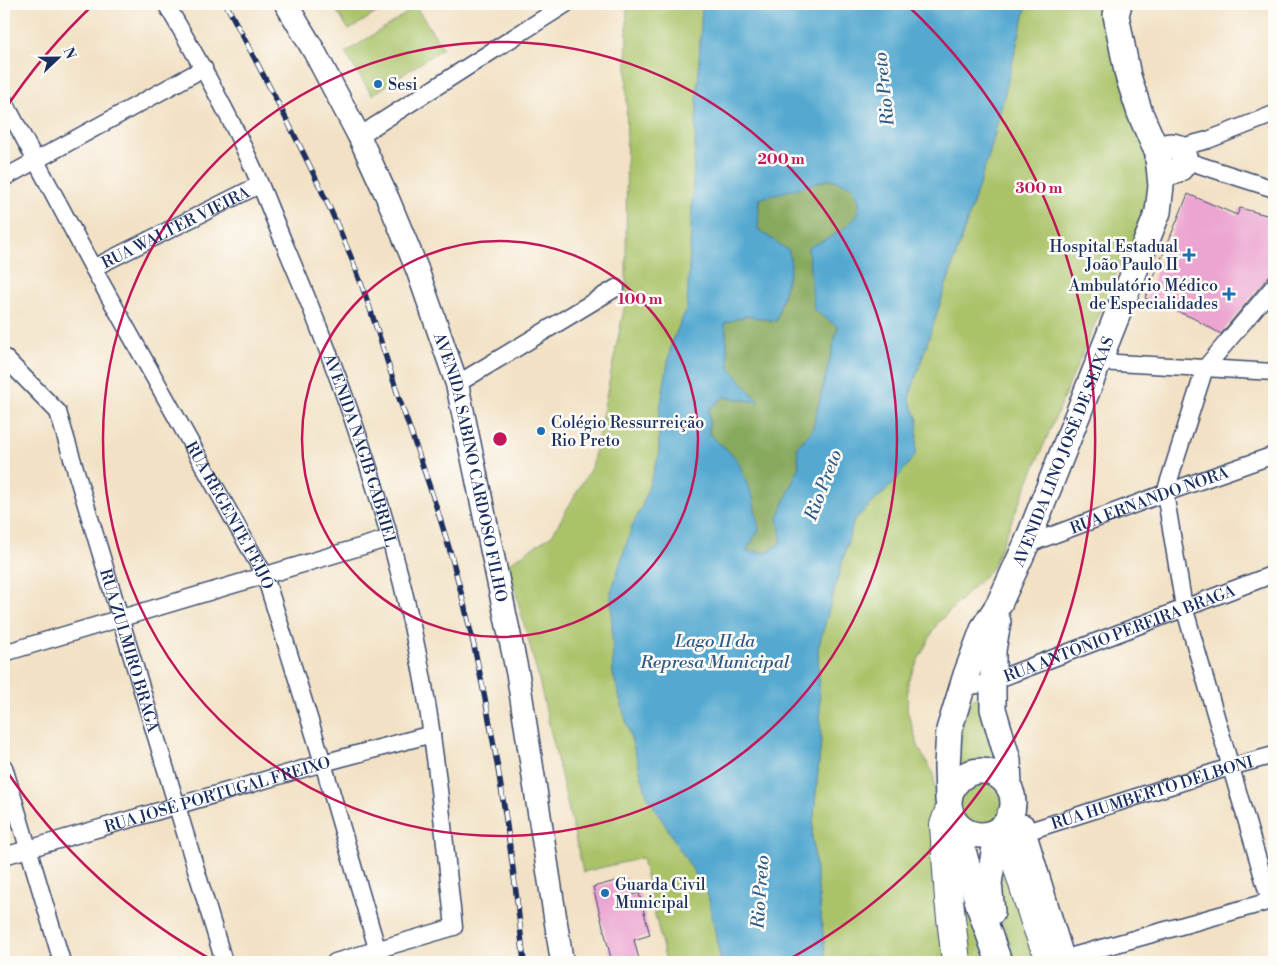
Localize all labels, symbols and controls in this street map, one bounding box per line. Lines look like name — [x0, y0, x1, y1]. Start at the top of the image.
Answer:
north arrow — [32, 32, 82, 82]
text: N — [59, 45, 80, 62]
water label: Rio Preto — [869, 51, 900, 128]
place label: Sesi — [388, 75, 418, 95]
marker: Sesi — [372, 78, 384, 90]
text: 200 m — [757, 150, 805, 169]
text: 300 m — [1016, 179, 1063, 198]
street label: RUA WALTER VIEIRA — [98, 182, 254, 273]
place label: Hospital Estadual João Paulo II — [1050, 237, 1178, 275]
marker: Hospital Estadual João Paulo II — [1182, 248, 1196, 262]
place label: Ambulatório Médico de Especialidades — [1068, 276, 1218, 314]
marker: Ambulatório Médico de Especialidades — [1222, 287, 1236, 301]
text: 100 m — [618, 290, 663, 309]
street label: AVENIDA SABINO CARDOSO FILHO — [429, 329, 511, 604]
street label: AVENIDA LINO JOSÉ DE SEIXAS — [1008, 334, 1119, 571]
street label: AVENIDA NAGIB GABRIEL — [319, 350, 401, 550]
place label: Colégio Ressurreição Rio Preto — [551, 413, 704, 451]
marker: Colégio Ressurreição Rio Preto — [535, 425, 547, 437]
centre of rings — [491, 430, 509, 448]
street label: RUA REGENTE FEIJÓ — [181, 438, 279, 592]
water label: Rio Preto — [799, 447, 847, 525]
street label: RUA ERNANDO NORA — [1067, 462, 1232, 539]
street label: RUA ZULMIRO BRAGA — [95, 566, 163, 736]
street label: RUA ANTÔNIO PEREIRA BRAGA — [1001, 580, 1239, 687]
water label: Lago II da Represa Municipal — [639, 630, 790, 674]
street label: RUA HUMBERTO DELBONI — [1049, 752, 1256, 834]
street label: RUA JOSÉ PORTUGAL FREIXO — [102, 753, 333, 837]
water label: Rio Preto — [746, 854, 775, 931]
place label: Guarda Civil Municipal — [615, 875, 706, 913]
marker: Guarda Civil Municipal — [599, 887, 611, 899]

